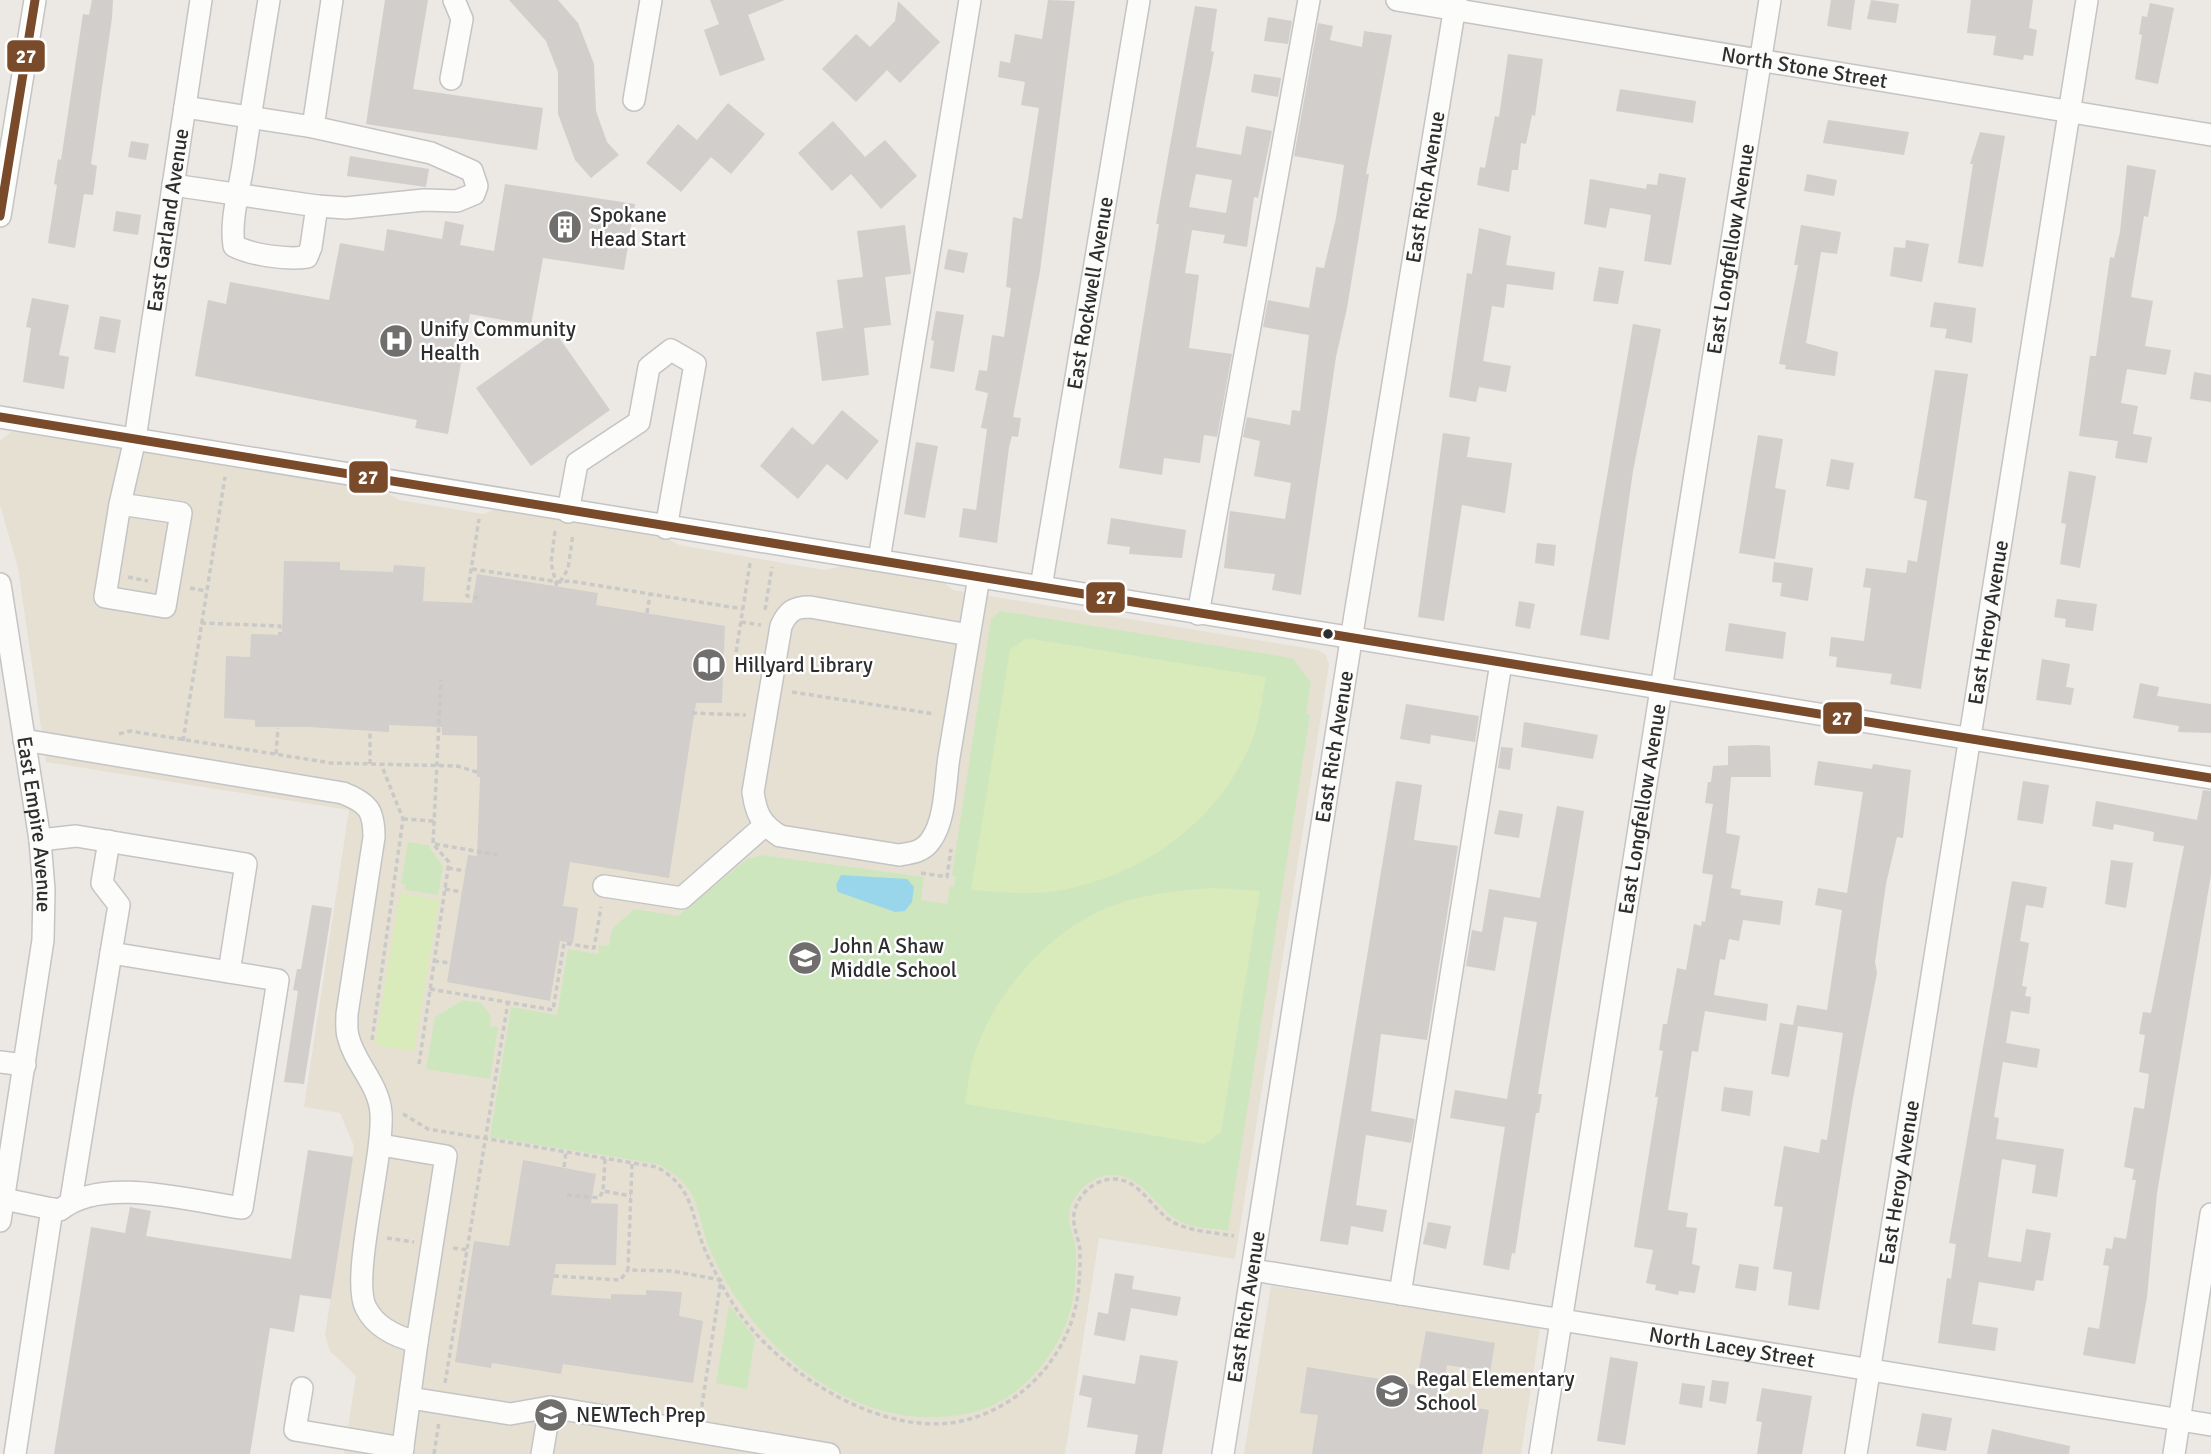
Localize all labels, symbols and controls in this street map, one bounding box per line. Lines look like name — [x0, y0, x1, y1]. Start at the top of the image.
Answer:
line badge: 27 — [6, 39, 46, 73]
street label: North Stone Street — [1719, 41, 1889, 94]
text: 27 — [16, 45, 36, 69]
street label: East Rich Avenue — [1400, 109, 1451, 265]
street label: East Garland Avenue — [141, 127, 195, 314]
street label: East Longfellow Avenue — [1701, 142, 1760, 356]
street label: East Rockwell Avenue — [1061, 195, 1119, 391]
place label: Spokane Head Start — [590, 202, 686, 252]
building icon: Spokane Head Start — [546, 208, 584, 246]
place label: Unify Community Health — [420, 316, 576, 366]
hospital icon: Unify Community Health — [377, 322, 415, 360]
line badge: 27 — [348, 460, 389, 494]
text: 27 — [358, 466, 378, 490]
street label: East Heroy Avenue — [1962, 538, 2014, 707]
line badge: 27 — [1085, 581, 1126, 614]
text: 27 — [1096, 586, 1116, 610]
unlabelled marker — [1321, 627, 1335, 641]
library icon: Hillyard Library — [690, 646, 728, 684]
place label: Hillyard Library — [734, 652, 873, 678]
street label: East Rich Avenue — [1310, 669, 1359, 825]
line badge: 27 — [1822, 701, 1863, 735]
street label: East Longfellow Avenue — [1613, 702, 1672, 916]
text: 27 — [1832, 707, 1852, 731]
street label: East Empire Avenue — [11, 735, 57, 913]
place label: John A Shaw Middle School — [830, 933, 957, 983]
school or university icon: John A Shaw Middle School — [786, 939, 824, 977]
street label: East Heroy Avenue — [1873, 1098, 1925, 1267]
street label: East Rich Avenue — [1221, 1229, 1271, 1385]
street label: North Lacey Street — [1647, 1321, 1816, 1374]
place label: Regal Elementary School — [1416, 1366, 1575, 1416]
school or university icon: Regal Elementary School — [1373, 1372, 1411, 1410]
school or university icon: NEWTech Prep — [532, 1396, 570, 1434]
place label: NEWTech Prep — [576, 1402, 706, 1428]

